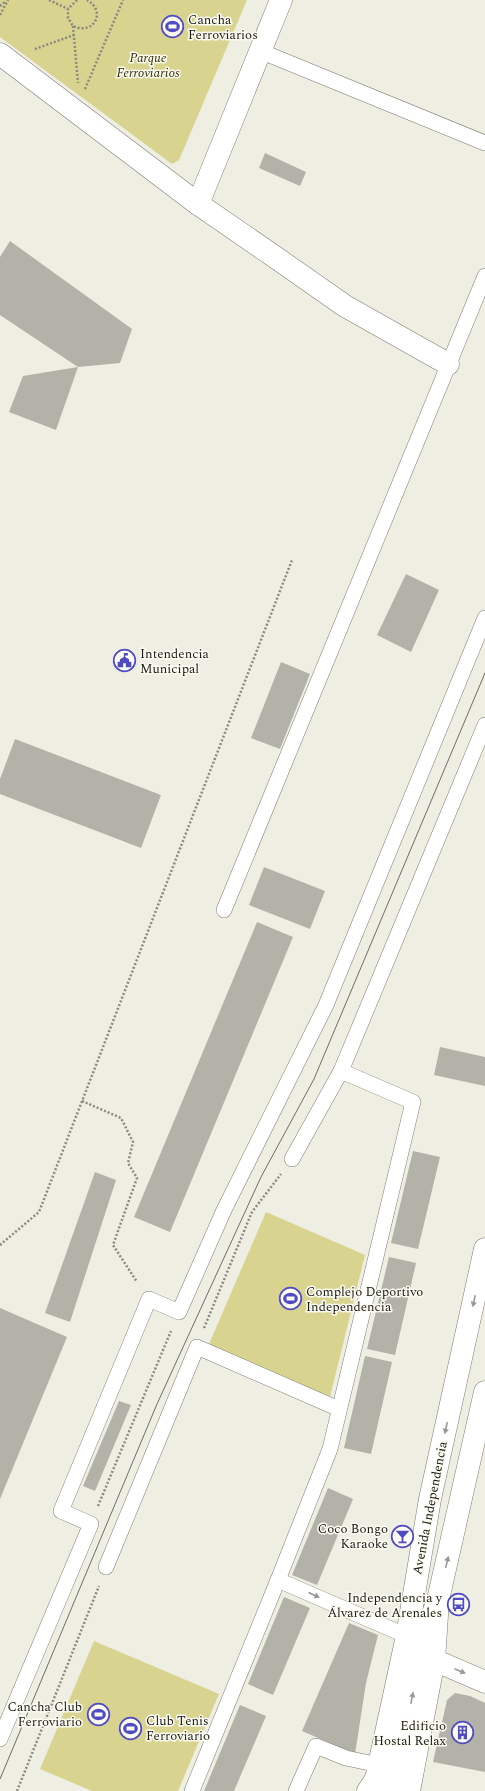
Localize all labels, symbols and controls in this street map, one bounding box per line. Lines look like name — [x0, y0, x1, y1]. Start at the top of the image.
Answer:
place label: Cancha Ferroviarios — [188, 10, 258, 45]
sports icon: Cancha Ferroviarios — [160, 14, 186, 40]
park label: Parque Ferroviarios — [116, 48, 180, 83]
place label: Intendencia Municipal — [140, 644, 210, 679]
public building icon: Intendencia Municipal — [112, 648, 138, 674]
place label: Complejo Deportivo Independencia — [306, 1282, 423, 1317]
sports icon: Complejo Deportivo Independencia — [278, 1286, 304, 1312]
one-way arrow — [470, 1295, 476, 1307]
one-way arrow — [442, 1422, 448, 1434]
street label: Avenida Independencia — [407, 1439, 453, 1576]
place label: Coco Bongo Karaoke — [318, 1519, 388, 1554]
bar icon: Coco Bongo Karaoke — [390, 1523, 416, 1549]
one-way arrow — [444, 1556, 450, 1568]
place label: Independencia y Álvarez de Arenales — [327, 1588, 443, 1623]
bus stop icon: Independencia y Álvarez de Arenales — [445, 1592, 471, 1618]
one-way arrow — [309, 1593, 321, 1599]
one-way arrow — [454, 1668, 465, 1674]
one-way arrow — [409, 1692, 415, 1704]
place label: Cancha Club Ferroviario — [7, 1697, 82, 1732]
sports icon: Cancha Club Ferroviario — [85, 1701, 111, 1727]
place label: Club Tenis Ferroviario — [146, 1711, 210, 1746]
sports icon: Club Tenis Ferroviario — [118, 1715, 144, 1741]
place label: Edificio Hostal Relax — [374, 1716, 447, 1751]
building icon: Edificio Hostal Relax — [449, 1720, 475, 1746]

